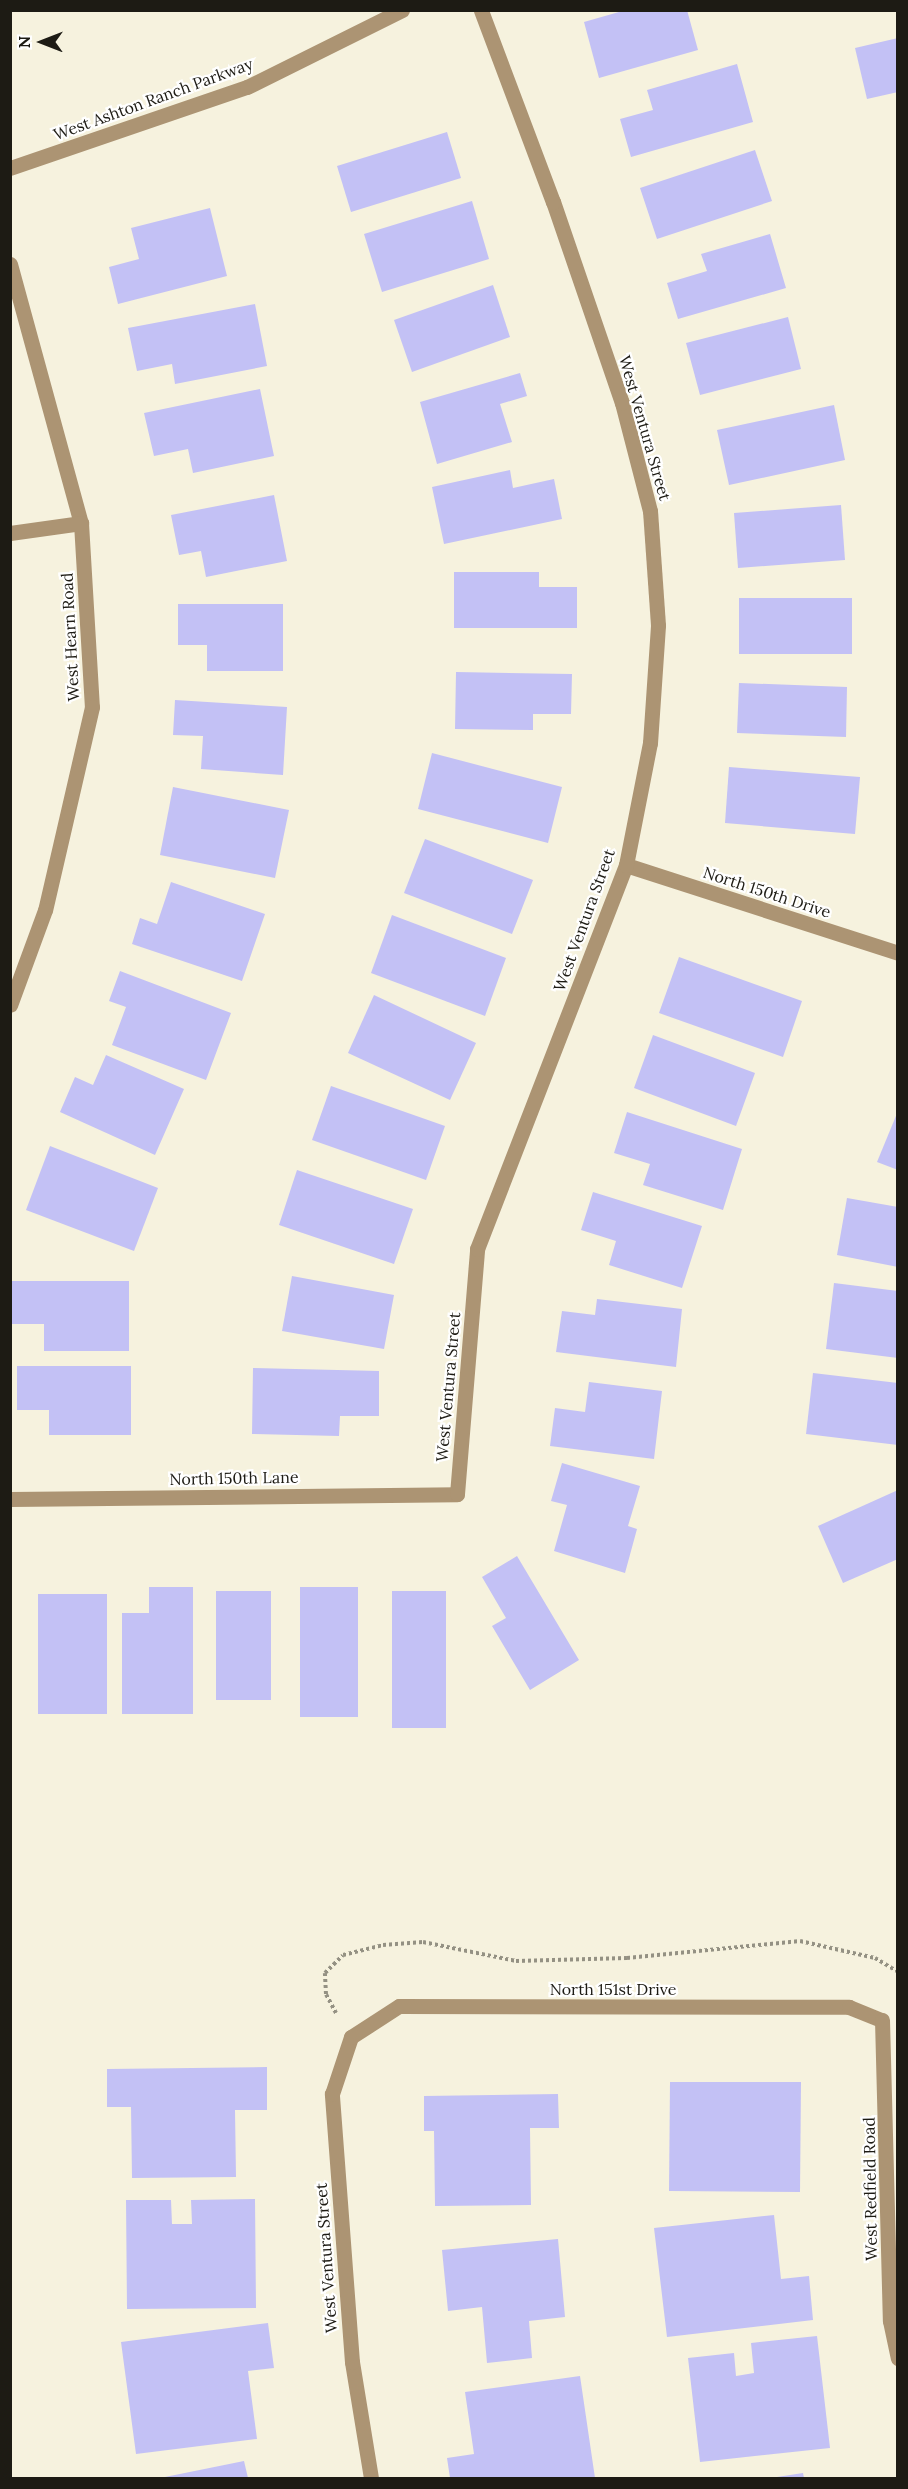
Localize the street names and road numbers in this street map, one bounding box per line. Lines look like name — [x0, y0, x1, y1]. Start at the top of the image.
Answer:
street label: West Ashton Ranch Parkway — [51, 54, 255, 144]
street label: West Ventura Street — [615, 353, 675, 503]
street label: West Hearn Road — [57, 572, 83, 702]
street label: West Ventura Street — [549, 846, 619, 994]
street label: North 150th Drive — [701, 862, 833, 922]
street label: West Ventura Street — [432, 1311, 464, 1463]
street label: North 150th Lane — [169, 1467, 299, 1489]
street label: North 151st Drive — [550, 1979, 676, 1999]
street label: West Redfield Road — [859, 2117, 881, 2261]
street label: West Ventura Street — [311, 2182, 341, 2334]

